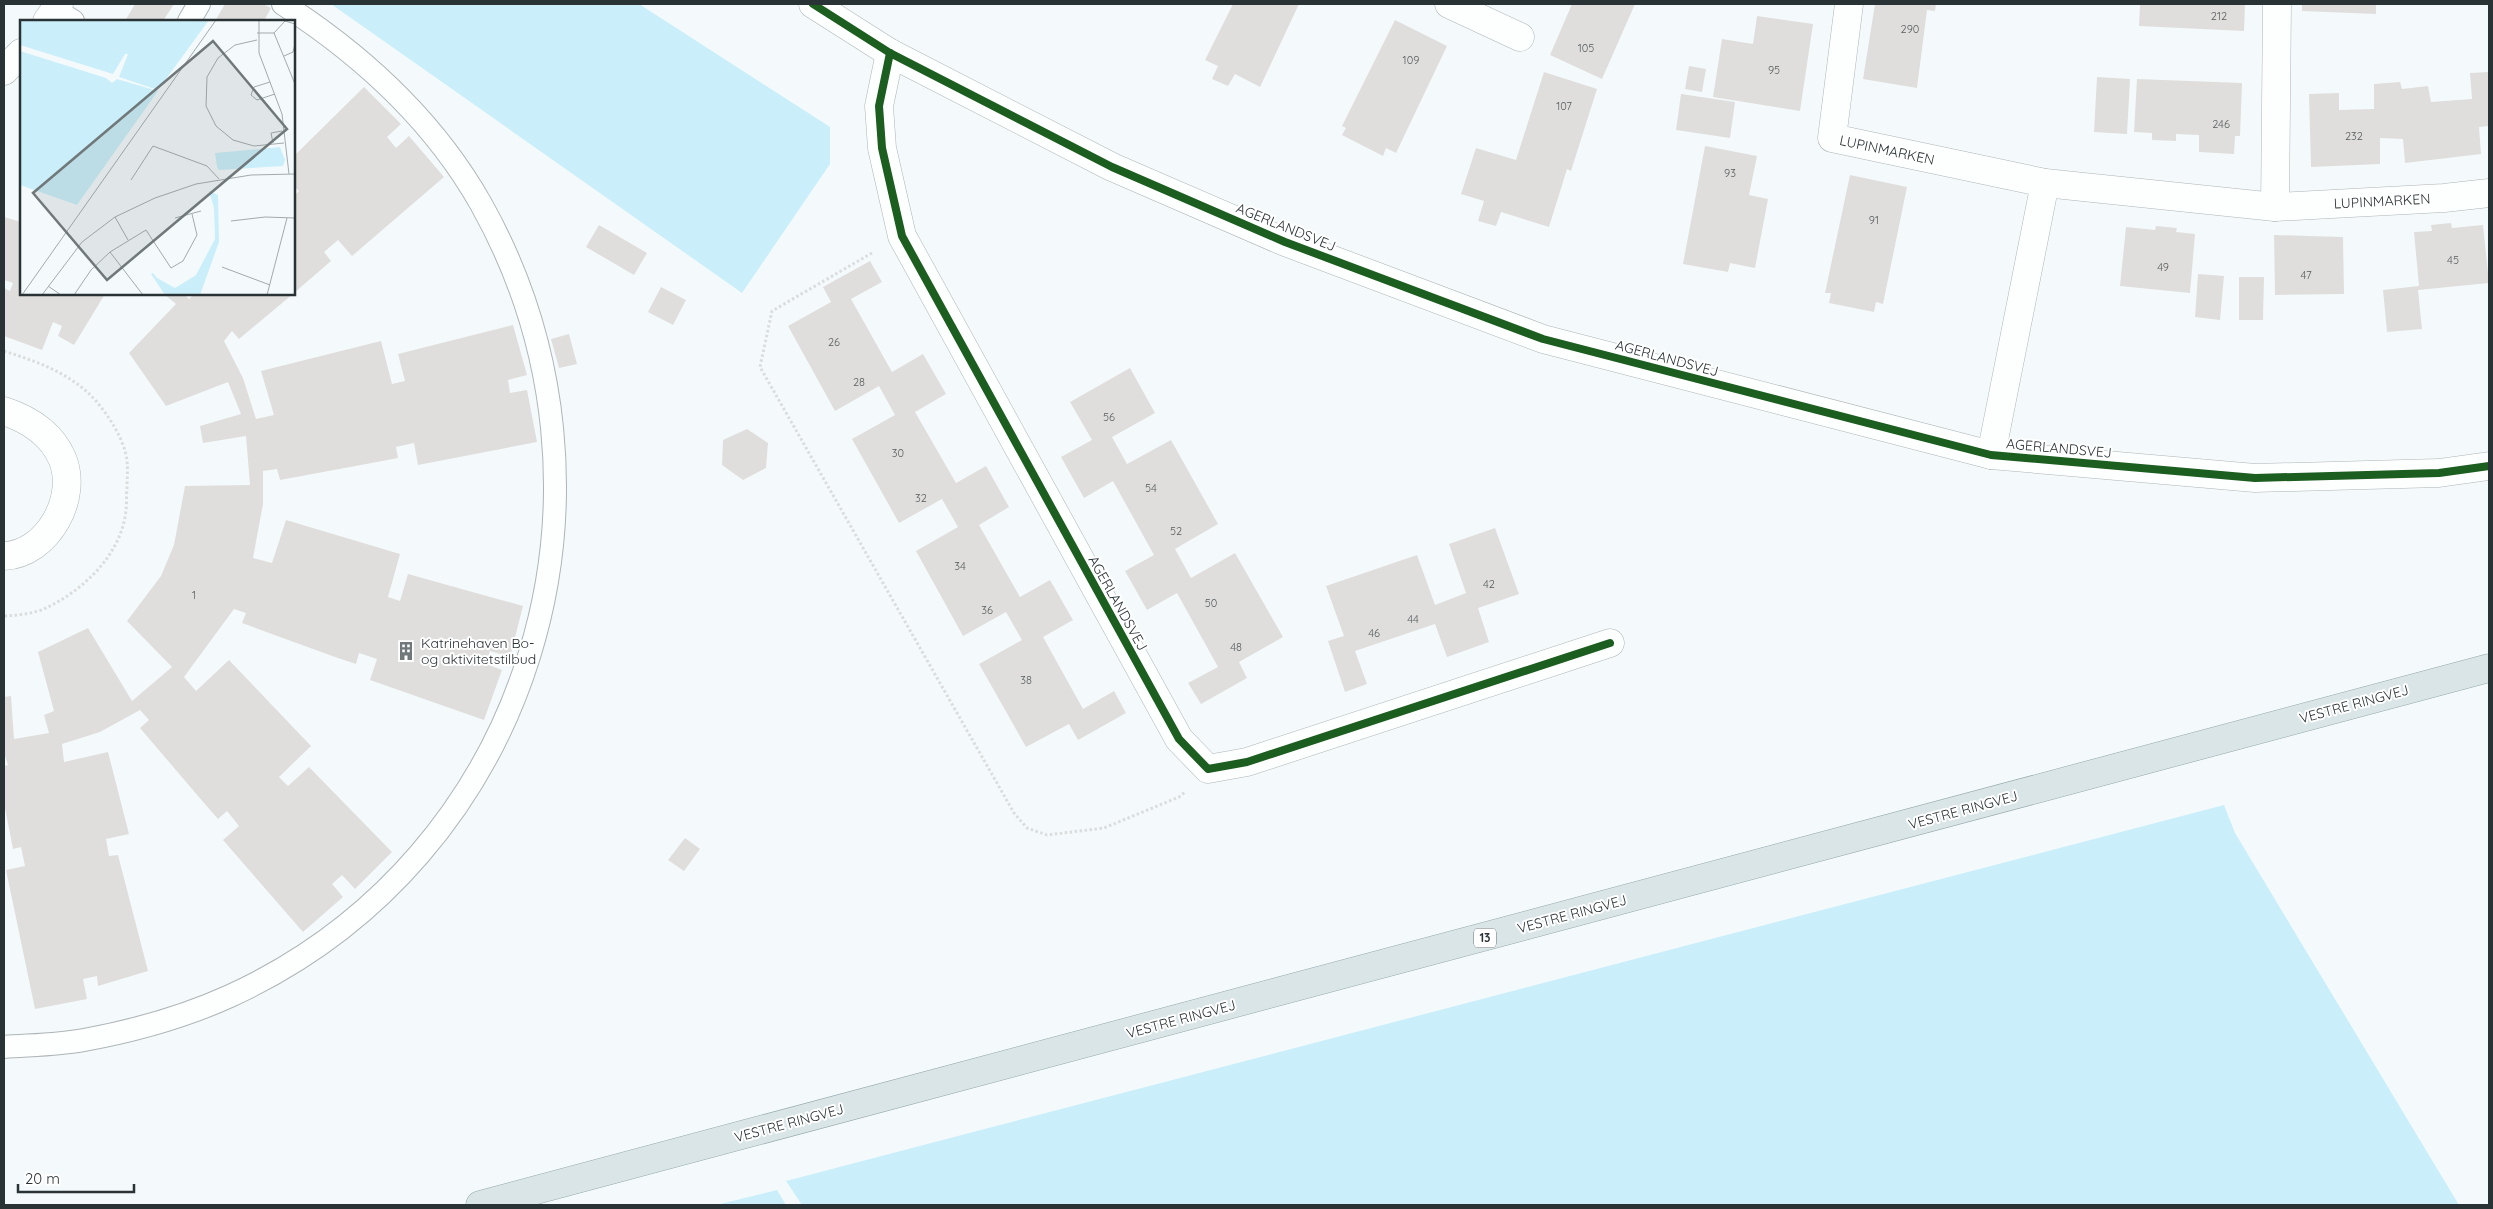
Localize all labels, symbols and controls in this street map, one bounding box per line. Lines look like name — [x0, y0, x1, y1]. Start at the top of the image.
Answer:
house number: 212 — [2211, 9, 2227, 23]
inset map — [20, 20, 295, 295]
house number: 290 — [1901, 22, 1919, 36]
house number: 105 — [1578, 41, 1594, 55]
house number: 109 — [1403, 53, 1419, 67]
house number: 95 — [1768, 63, 1780, 77]
house number: 107 — [1556, 99, 1572, 113]
house number: 246 — [2212, 117, 2230, 131]
house number: 232 — [2345, 129, 2363, 143]
street label: LUPINMARKEN — [1838, 131, 1936, 169]
house number: 93 — [1724, 166, 1736, 180]
street label: LUPINMARKEN — [2333, 189, 2431, 213]
street label: AGERLANDSVEJ — [1234, 199, 1338, 255]
house number: 91 — [1869, 213, 1879, 227]
house number: 45 — [2447, 253, 2459, 267]
house number: 49 — [2157, 260, 2169, 274]
house number: 47 — [2300, 268, 2312, 282]
house number: 26 — [828, 335, 840, 349]
street label: AGERLANDSVEJ — [1614, 336, 1720, 380]
house number: 28 — [853, 375, 865, 389]
house number: 56 — [1103, 410, 1115, 424]
street label: AGERLANDSVEJ — [2006, 434, 2112, 462]
house number: 30 — [892, 446, 904, 460]
house number: 54 — [1145, 481, 1157, 495]
house number: 32 — [915, 491, 927, 505]
house number: 52 — [1170, 524, 1182, 538]
street label: AGERLANDSVEJ — [1084, 552, 1152, 654]
house number: 34 — [954, 559, 966, 573]
house number: 42 — [1483, 577, 1495, 591]
house number: 1 — [192, 588, 196, 602]
house number: 50 — [1205, 596, 1217, 610]
house number: 36 — [981, 603, 993, 617]
house number: 44 — [1407, 612, 1419, 626]
house number: 46 — [1368, 626, 1380, 640]
place label: Katrinehaven Bo- og aktivitetstilbud — [421, 634, 536, 668]
building icon: Katrinehaven Bo- og aktivitetstilbud — [395, 640, 417, 662]
house number: 48 — [1230, 640, 1242, 654]
house number: 38 — [1020, 673, 1032, 687]
street label: VESTRE RINGVEJ — [2297, 681, 2411, 727]
street label: VESTRE RINGVEJ — [1906, 787, 2020, 833]
street label: VESTRE RINGVEJ — [1515, 891, 1629, 937]
road number: 13 — [1474, 928, 1496, 948]
street label: VESTRE RINGVEJ — [1124, 996, 1238, 1042]
street label: VESTRE RINGVEJ — [732, 1100, 846, 1146]
scale bar — [18, 1162, 134, 1194]
text: 20 m — [25, 1169, 60, 1188]

